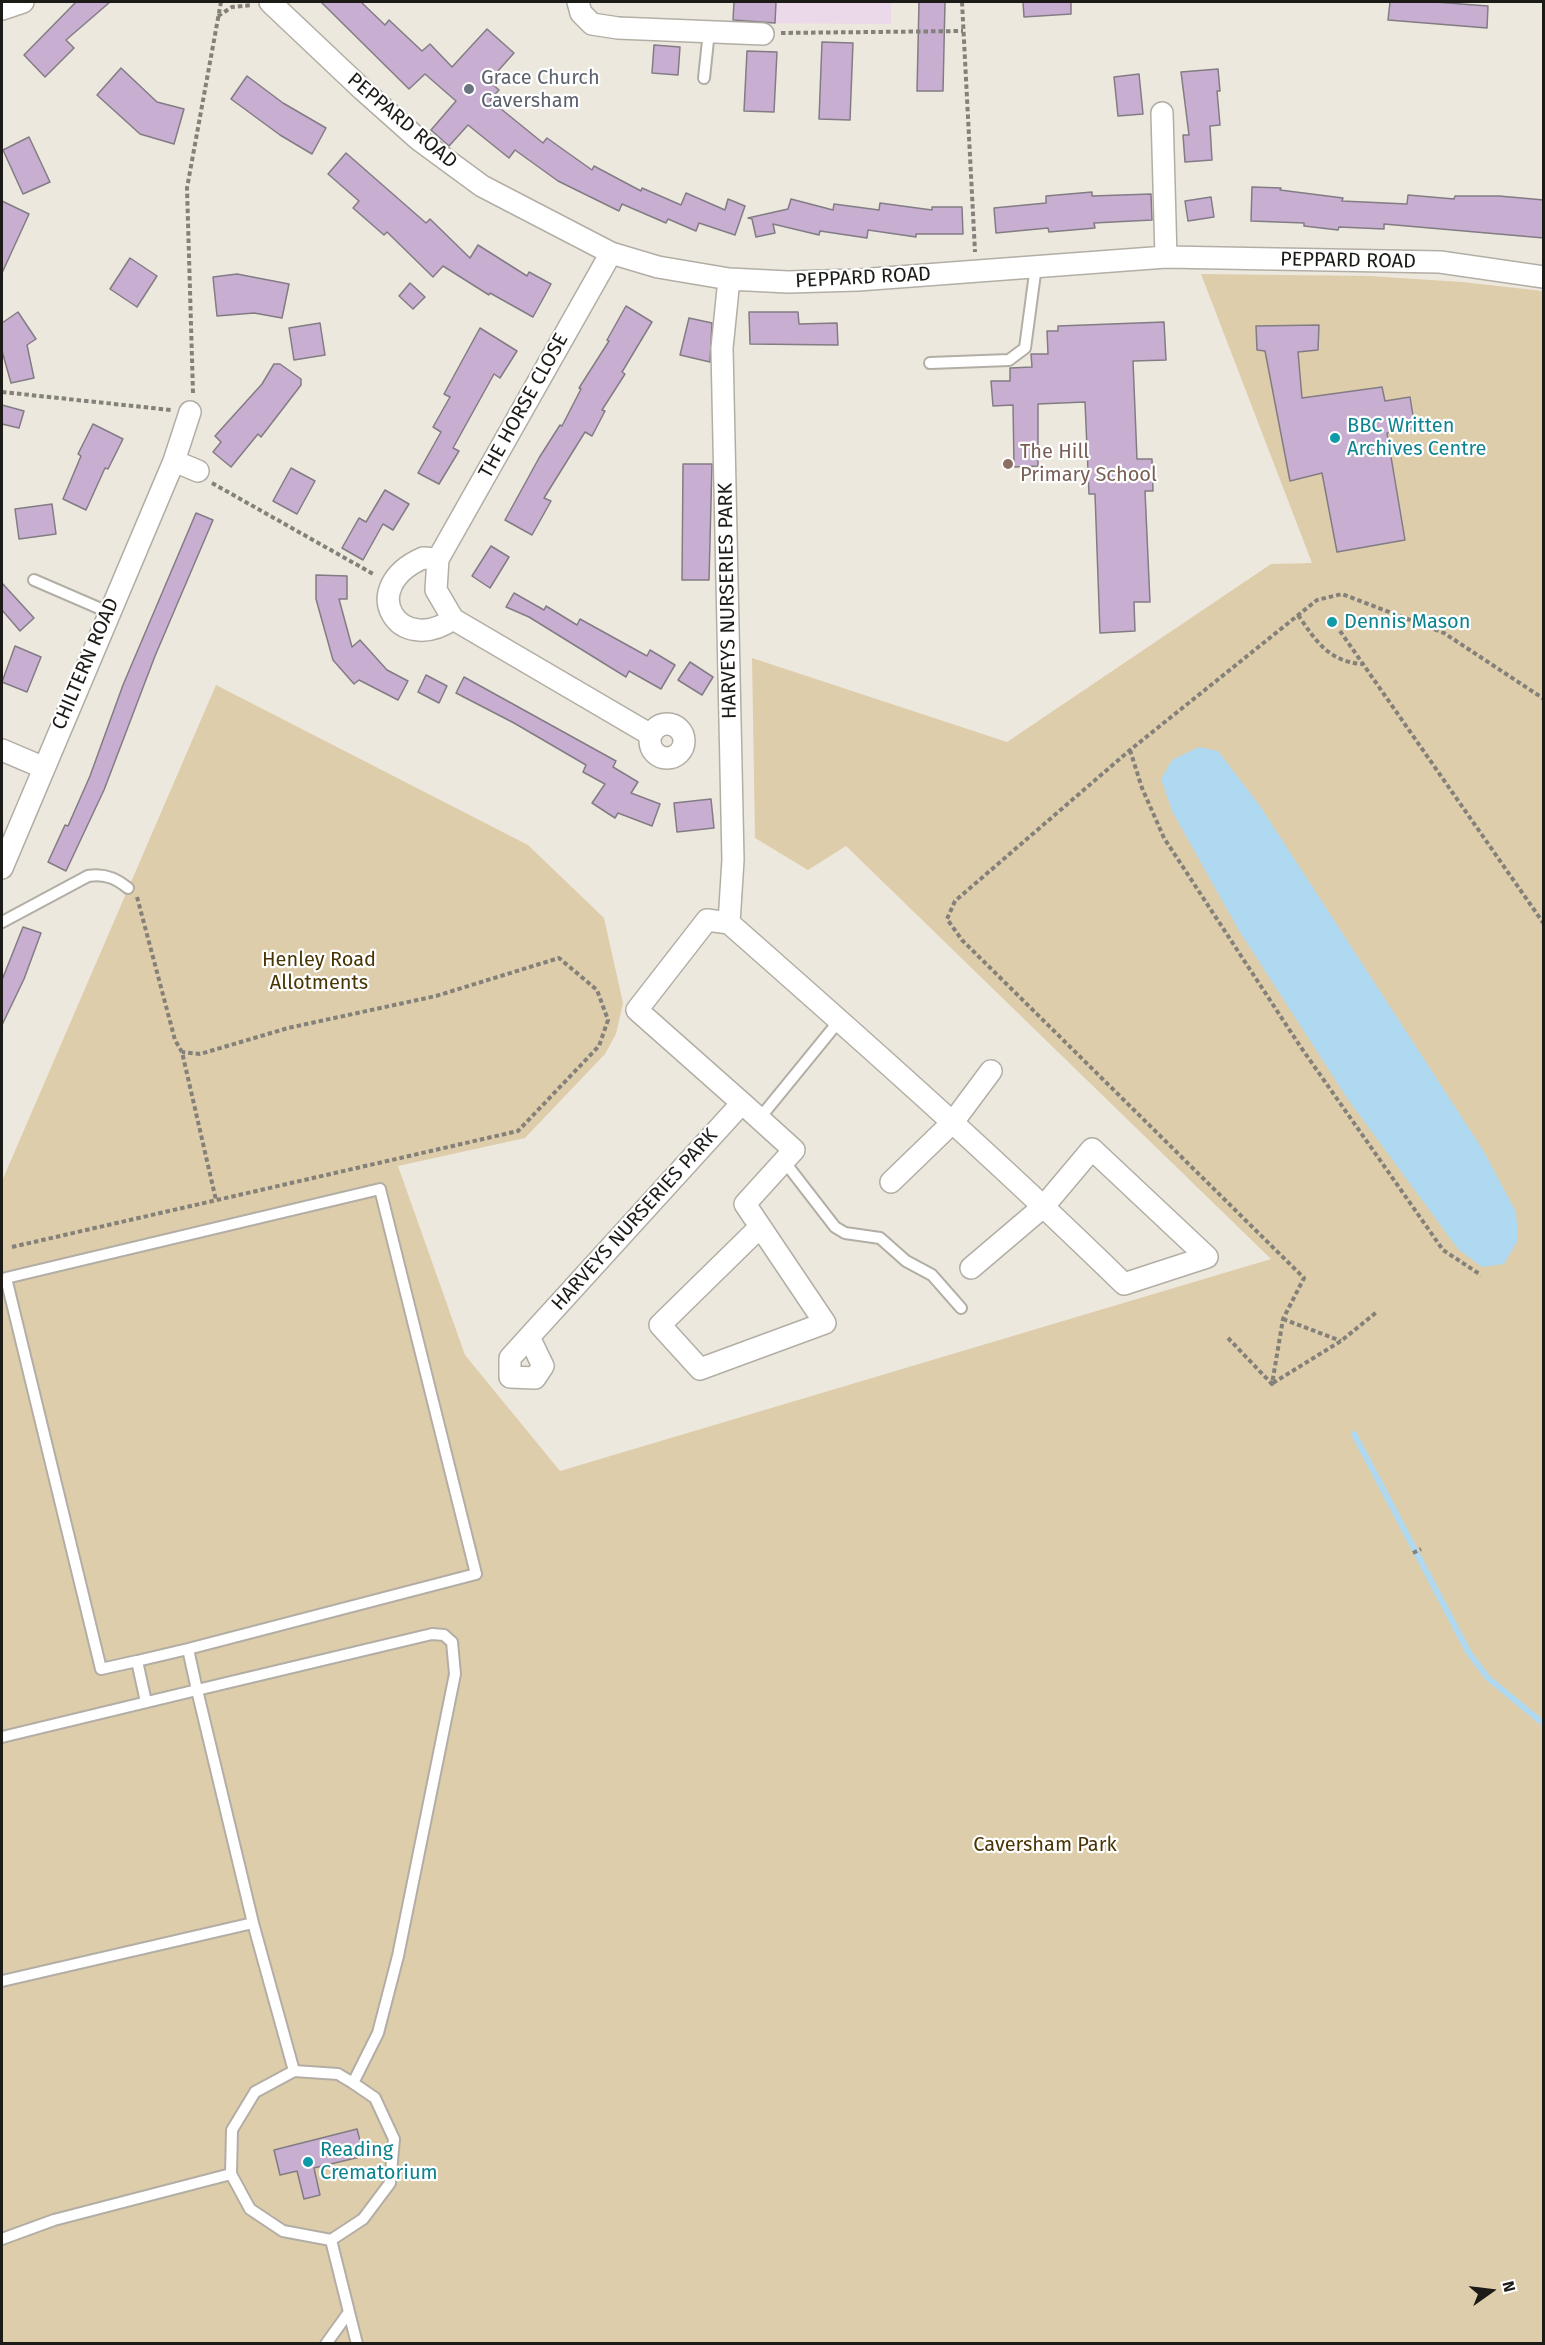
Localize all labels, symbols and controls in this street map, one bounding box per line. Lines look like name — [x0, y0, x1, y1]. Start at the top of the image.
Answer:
place label: Grace Church Caversham — [481, 66, 600, 113]
street label: PEPPARD ROAD — [342, 68, 462, 174]
marker: Grace Church Caversham — [462, 82, 476, 96]
street label: PEPPARD ROAD — [1280, 248, 1416, 274]
street label: PEPPARD ROAD — [794, 262, 932, 294]
street label: THE HORSE CLOSE — [474, 329, 574, 483]
place label: BBC Written Archives Centre — [1347, 414, 1486, 461]
marker: BBC Written Archives Centre — [1328, 431, 1342, 445]
place label: The Hill Primary School — [1020, 440, 1157, 487]
marker: The Hill Primary School — [1001, 457, 1015, 471]
street label: HARVEYS NURSERIES PARK — [714, 483, 742, 719]
street label: CHILTERN ROAD — [47, 594, 125, 734]
place label: Dennis Mason — [1344, 610, 1470, 634]
marker: Dennis Mason — [1325, 615, 1339, 629]
park label: Henley Road Allotments — [262, 948, 376, 995]
street label: HARVEYS NURSERIES PARK — [547, 1124, 723, 1316]
park label: Caversham Park — [973, 1833, 1117, 1857]
place label: Reading Crematorium — [320, 2138, 438, 2185]
marker: Reading Crematorium — [301, 2155, 315, 2169]
north arrow — [1461, 2261, 1521, 2321]
text: N — [1498, 2279, 1519, 2294]

